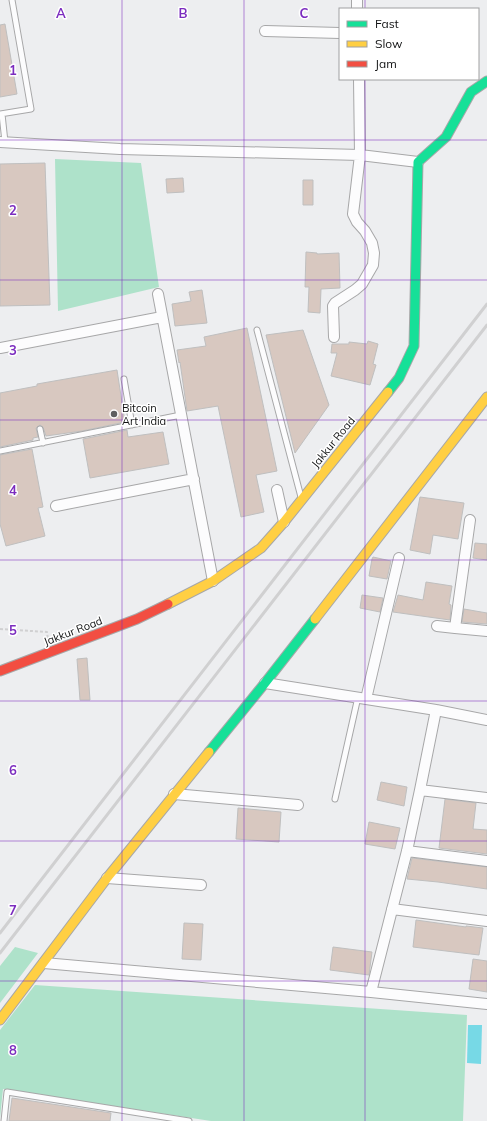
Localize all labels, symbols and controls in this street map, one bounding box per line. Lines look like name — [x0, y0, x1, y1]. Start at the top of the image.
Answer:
text: A — [56, 5, 66, 21]
text: B — [179, 5, 188, 21]
text: C — [300, 5, 309, 21]
legend — [339, 8, 479, 80]
text: Fast — [375, 16, 399, 31]
text: Slow — [375, 36, 403, 51]
text: Jam — [375, 56, 397, 71]
text: 1 — [9, 62, 17, 78]
text: 2 — [9, 202, 17, 218]
text: 3 — [9, 342, 17, 358]
place label: Bitcoin Art India — [122, 401, 166, 428]
marker: Bitcoin Art India — [109, 409, 119, 419]
street label: Jakkur Road — [308, 414, 358, 470]
text: 4 — [9, 482, 17, 498]
street label: Jakkur Road — [42, 613, 104, 649]
text: 5 — [9, 622, 17, 638]
text: 6 — [9, 762, 17, 778]
text: 7 — [9, 902, 17, 918]
text: 8 — [9, 1042, 17, 1058]

